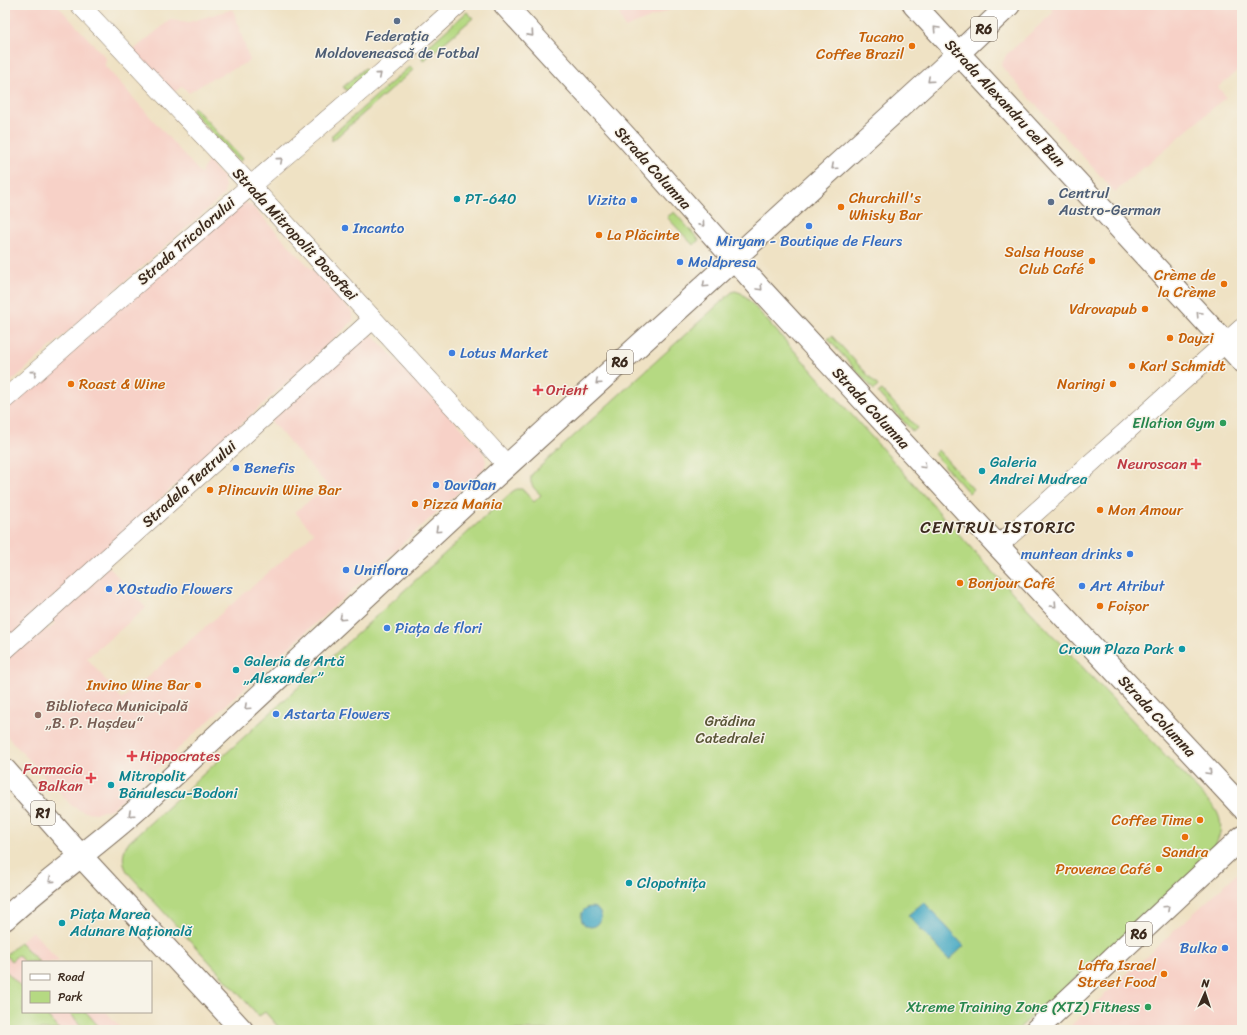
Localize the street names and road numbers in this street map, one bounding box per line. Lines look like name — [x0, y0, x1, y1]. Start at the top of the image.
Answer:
road number: R6 — [971, 17, 997, 41]
street label: Strada Alexandru cel Bun — [938, 33, 1072, 173]
street label: Strada Columna — [608, 120, 698, 216]
street label: Strada Mitropolit Dosoftei — [226, 161, 365, 307]
street label: Strada Tricolorului — [131, 190, 242, 291]
road number: R6 — [607, 350, 633, 374]
street label: Strada Columna — [826, 361, 917, 456]
street label: Stradela Teatrului — [136, 433, 243, 534]
street label: Strada Columna — [1112, 669, 1203, 764]
road number: R1 — [31, 801, 55, 825]
road number: R6 — [1126, 922, 1152, 946]

